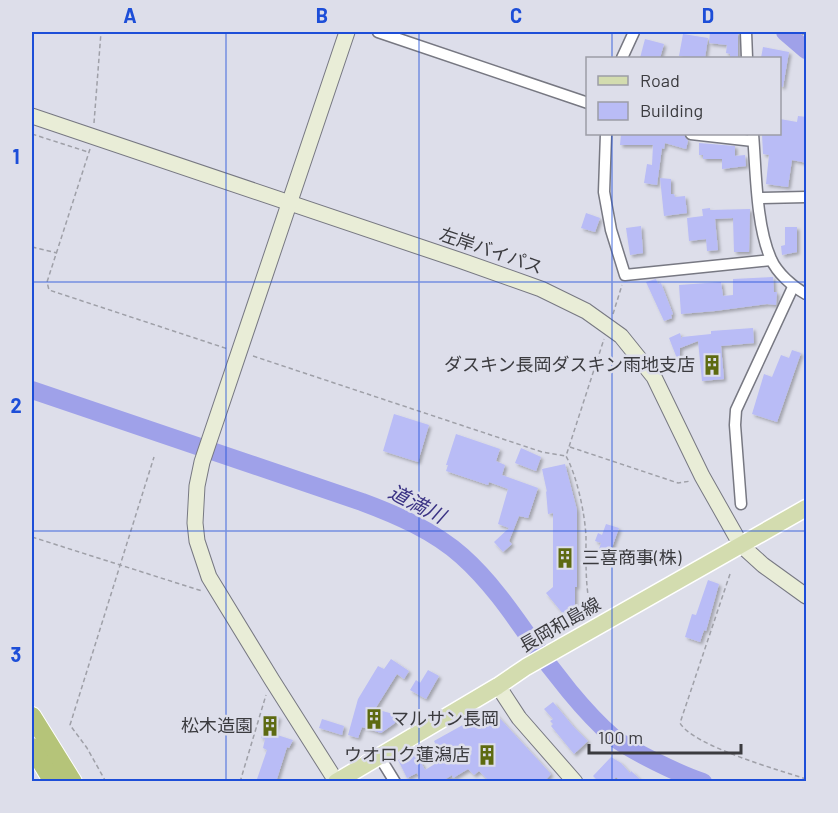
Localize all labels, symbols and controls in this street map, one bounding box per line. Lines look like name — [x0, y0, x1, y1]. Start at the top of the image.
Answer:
text: A — [123, 3, 137, 27]
text: B — [316, 3, 328, 27]
text: C — [510, 3, 522, 27]
text: D — [702, 3, 714, 27]
legend — [586, 57, 781, 135]
text: Road — [640, 69, 680, 91]
text: Building — [640, 99, 703, 121]
text: 1 — [12, 144, 20, 168]
street label: 左岸バイパス — [437, 222, 546, 278]
place label: ダスキン長岡ダスキン雨地支店 — [444, 353, 695, 375]
building icon: ダスキン長岡ダスキン雨地支店 — [700, 353, 724, 377]
text: 2 — [10, 393, 22, 417]
water label: 道満川 — [385, 479, 451, 528]
building icon: 三喜商事(株) — [553, 546, 577, 570]
place label: 三喜商事(株) — [582, 546, 682, 568]
street label: 長岡和島線 — [515, 592, 604, 656]
text: 3 — [11, 642, 21, 666]
building icon: マルサン長岡 — [362, 707, 386, 731]
place label: マルサン長岡 — [391, 707, 499, 729]
place label: 松木造園 — [181, 714, 253, 736]
building icon: 松木造園 — [258, 714, 282, 738]
scale bar — [589, 717, 740, 755]
text: 100 m — [598, 726, 643, 748]
place label: ウオロク蓮潟店 — [344, 743, 470, 765]
building icon: ウオロク蓮潟店 — [475, 743, 499, 767]

